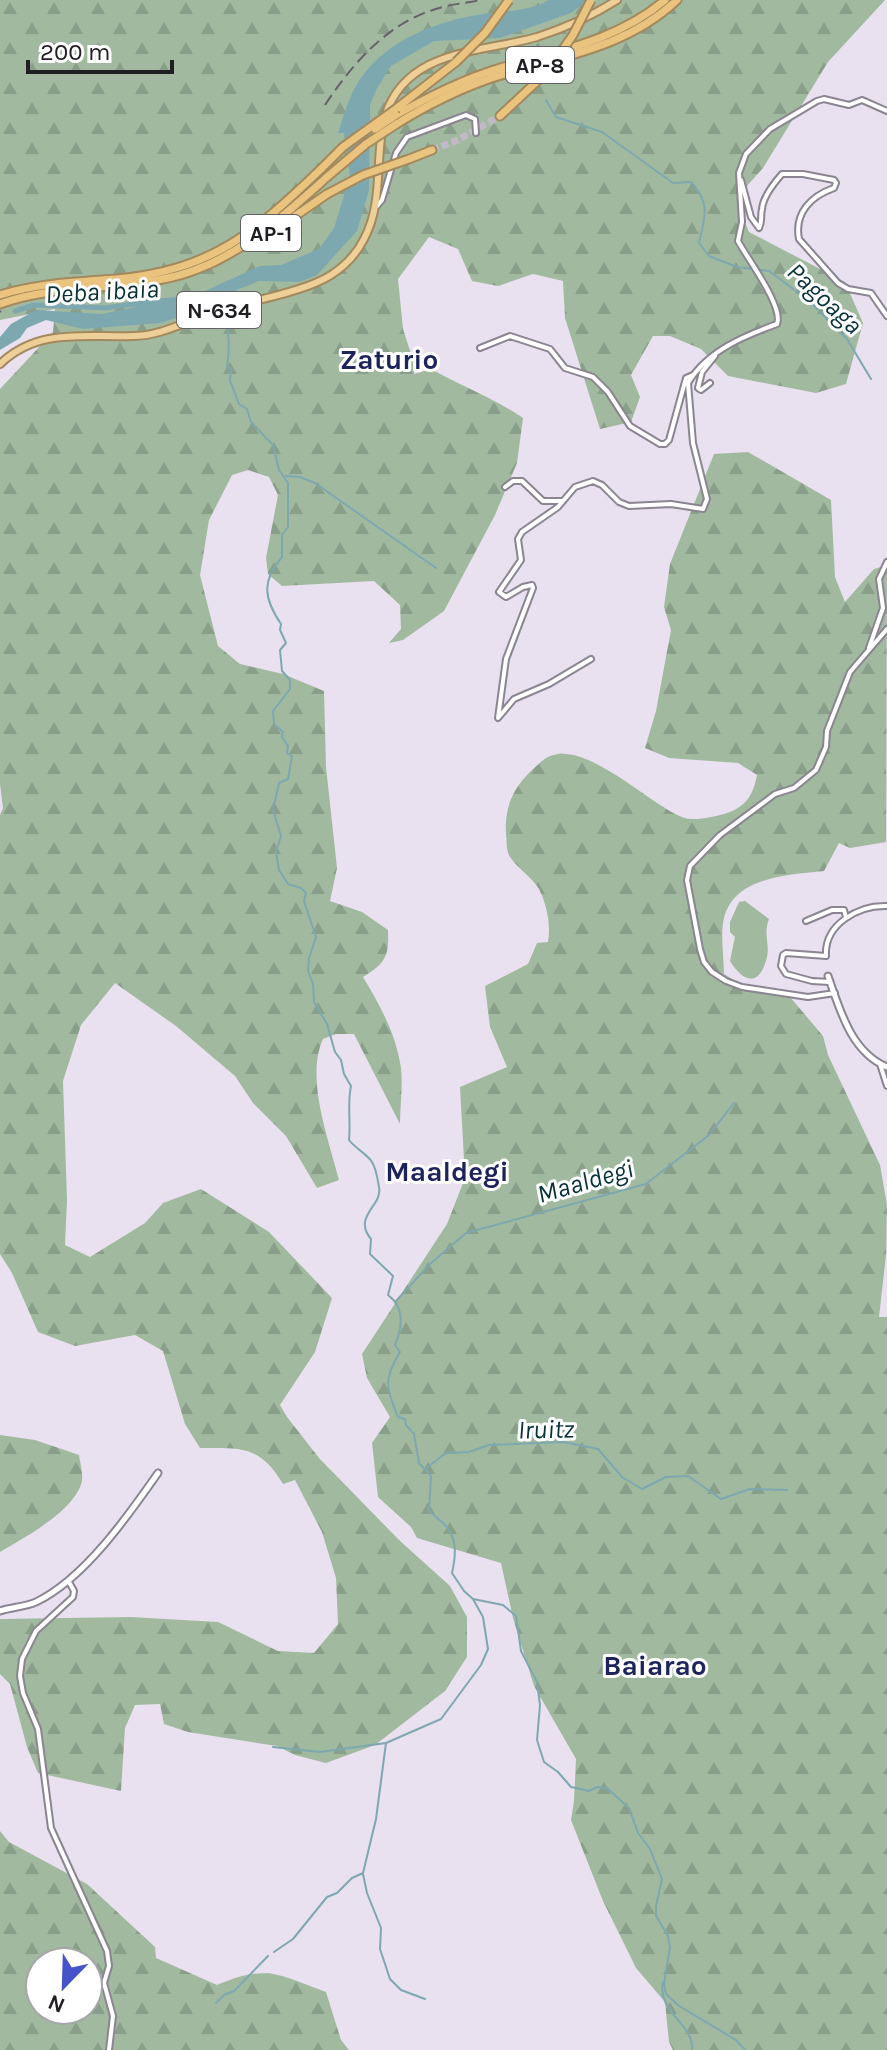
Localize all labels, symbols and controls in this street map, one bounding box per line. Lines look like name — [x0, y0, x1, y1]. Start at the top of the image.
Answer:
scale bar — [28, 24, 172, 74]
text: 200 m — [40, 38, 111, 66]
road number: AP-8 — [506, 47, 574, 83]
road number: AP-1 — [241, 215, 301, 251]
water label: Pagoaga — [781, 256, 869, 341]
water label: Deba ibaia — [44, 273, 160, 310]
road number: N-634 — [177, 292, 261, 328]
district label: Zaturio — [340, 343, 438, 376]
water label: Maaldegi — [533, 1153, 637, 1210]
district label: Maaldegi — [385, 1155, 509, 1188]
water label: Iruitz — [517, 1413, 575, 1445]
district label: Baiarao — [603, 1649, 707, 1682]
north arrow — [24, 1946, 104, 2026]
text: N — [44, 1988, 69, 2019]

